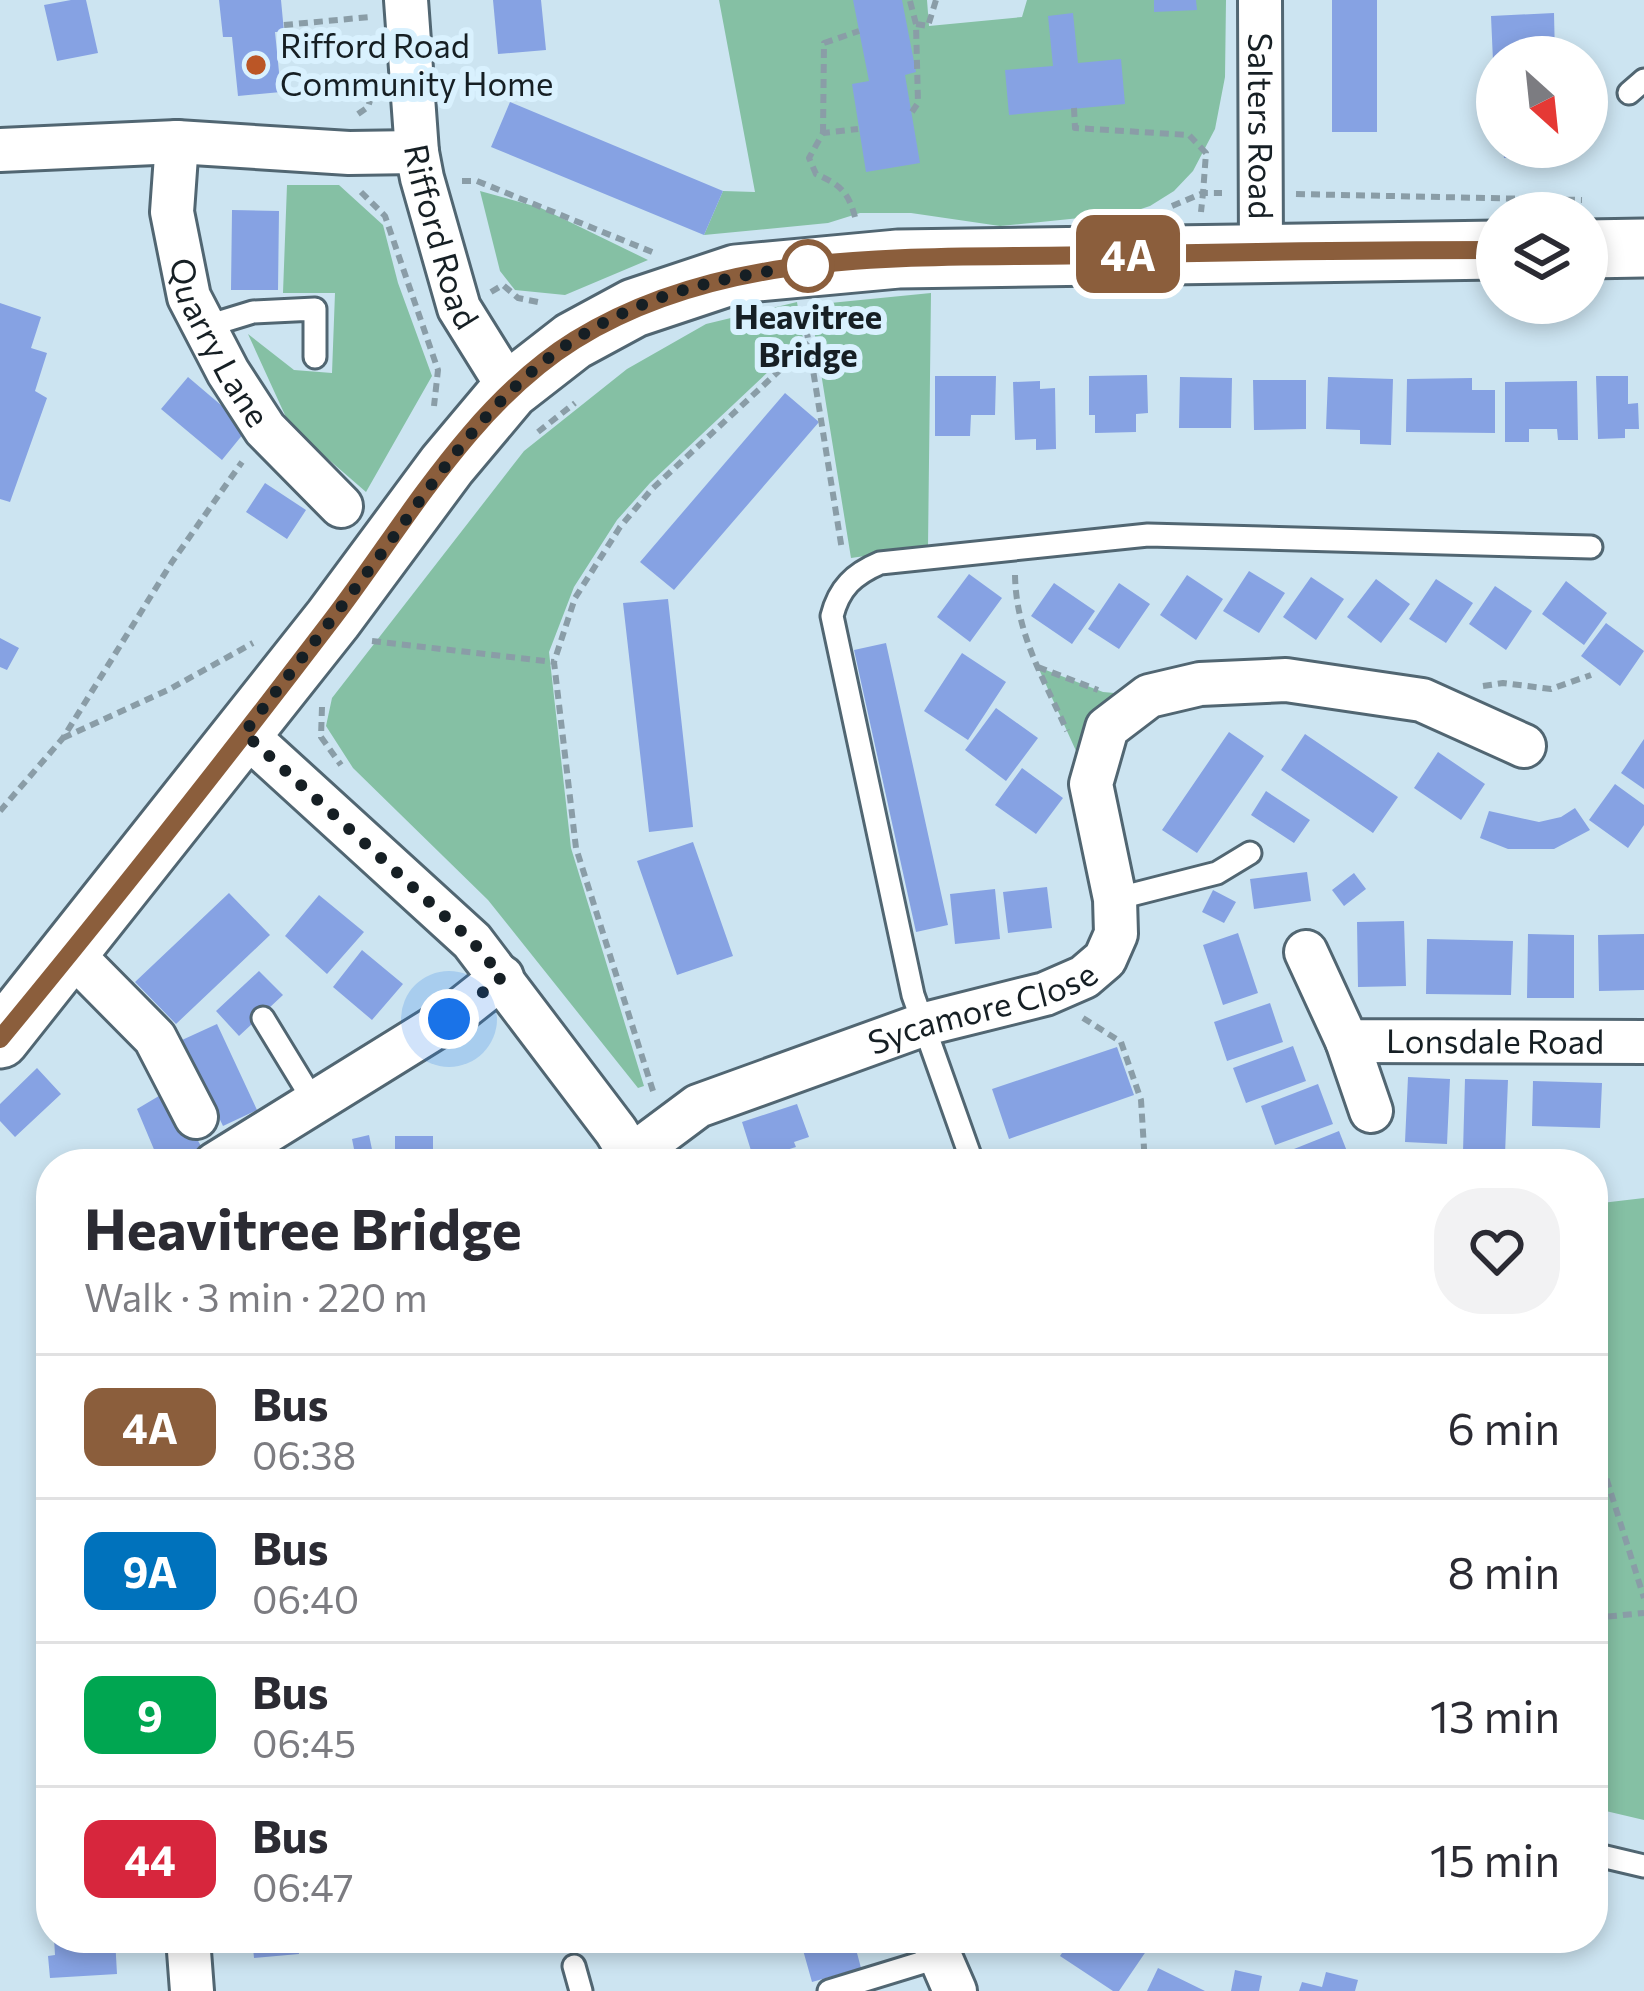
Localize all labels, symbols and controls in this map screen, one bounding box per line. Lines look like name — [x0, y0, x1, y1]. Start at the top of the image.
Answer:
place label: Rifford Road Community Home — [280, 24, 553, 103]
street label: Salters Road — [1241, 33, 1283, 219]
north arrow — [1476, 36, 1608, 168]
map controls — [1476, 36, 1608, 324]
marker: Rifford Road Community Home — [243, 52, 269, 78]
street label: Rifford Road — [397, 141, 489, 336]
button: layers — [1476, 192, 1608, 324]
line badge: 4A — [1074, 215, 1182, 293]
text: 4A — [1100, 228, 1156, 280]
marker: Heavitree Bridge — [783, 241, 833, 291]
street label: Quarry Lane — [163, 254, 280, 434]
place label: Heavitree Bridge — [734, 295, 882, 374]
street label: Sycamore Close — [862, 953, 1105, 1062]
your location — [419, 989, 479, 1049]
street label: Lonsdale Road — [1386, 1019, 1604, 1061]
button: heart — [1434, 1188, 1560, 1314]
text: Heavitree Bridge — [84, 1192, 522, 1262]
text: Walk · 3 min · 220 m — [84, 1272, 428, 1320]
text: Bus — [252, 1375, 328, 1430]
text: 6 min — [1447, 1399, 1560, 1454]
text: 4A — [122, 1401, 178, 1453]
text: 06:38 — [252, 1430, 356, 1478]
text: Bus — [252, 1519, 328, 1574]
text: 8 min — [1447, 1543, 1560, 1598]
text: 9A — [123, 1545, 178, 1597]
text: 06:40 — [252, 1574, 359, 1622]
text: Bus — [252, 1663, 328, 1718]
text: 13 min — [1430, 1687, 1560, 1742]
text: 9 — [137, 1689, 163, 1741]
text: 06:45 — [252, 1718, 356, 1766]
text: Bus — [252, 1807, 328, 1862]
text: 15 min — [1430, 1831, 1560, 1886]
text: 44 — [124, 1833, 176, 1885]
text: 06:47 — [252, 1862, 354, 1910]

